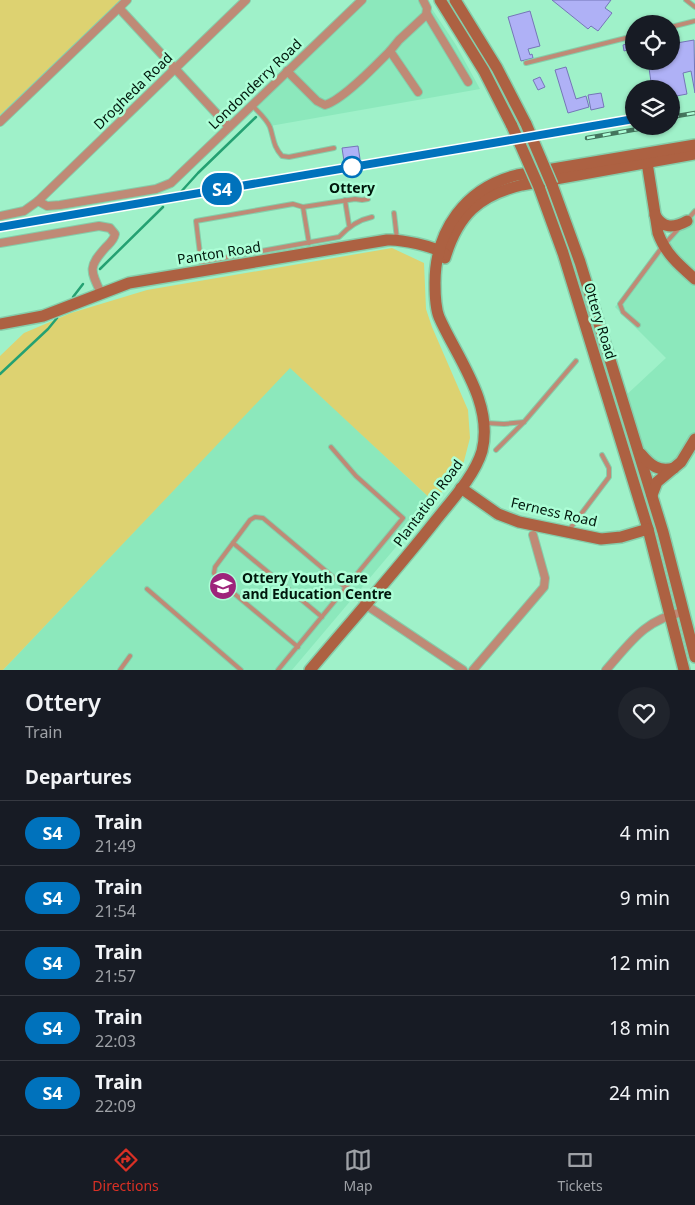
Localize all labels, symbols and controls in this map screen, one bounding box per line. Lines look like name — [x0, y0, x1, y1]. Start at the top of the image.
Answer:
map controls — [625, 15, 680, 135]
button: locate — [625, 15, 680, 70]
street label: Londonderry Road — [204, 34, 305, 133]
street label: Drogheda Road — [89, 48, 176, 133]
button: layers — [625, 80, 680, 135]
marker: Ottery — [341, 156, 363, 178]
line badge: S4 — [200, 173, 244, 205]
text: S4 — [212, 177, 232, 201]
place label: Ottery — [329, 178, 375, 197]
street label: Panton Road — [176, 237, 262, 268]
street label: Ottery Road — [580, 280, 621, 361]
street label: Plantation Road — [389, 455, 467, 550]
street label: Ferness Road — [509, 492, 599, 531]
place label: Ottery Youth Care and Education Centre — [242, 568, 392, 603]
school or university icon: Ottery Youth Care and Education Centre — [208, 571, 238, 601]
text: Ottery — [25, 685, 101, 718]
button: heart — [618, 687, 670, 739]
text: Train — [25, 721, 62, 743]
text: Departures — [25, 764, 132, 790]
text: Train — [95, 809, 143, 835]
text: 4 min — [620, 820, 670, 846]
text: S4 — [42, 821, 63, 845]
text: 21:49 — [95, 835, 136, 857]
text: Train — [95, 874, 143, 900]
text: 9 min — [620, 885, 670, 911]
text: S4 — [42, 886, 63, 910]
text: 21:54 — [95, 900, 136, 922]
text: Train — [95, 939, 143, 965]
text: 12 min — [609, 950, 670, 976]
text: S4 — [42, 951, 63, 975]
text: 21:57 — [95, 965, 136, 987]
text: Train — [95, 1004, 143, 1030]
text: 18 min — [609, 1015, 670, 1041]
text: S4 — [42, 1016, 63, 1040]
text: 22:03 — [95, 1030, 136, 1052]
text: Train — [95, 1069, 143, 1095]
text: 24 min — [609, 1080, 670, 1106]
text: S4 — [42, 1081, 63, 1105]
text: 22:09 — [95, 1095, 136, 1117]
tab: Directions — [92, 1146, 159, 1195]
tab: Map — [344, 1146, 373, 1195]
tab: Tickets — [557, 1146, 603, 1195]

